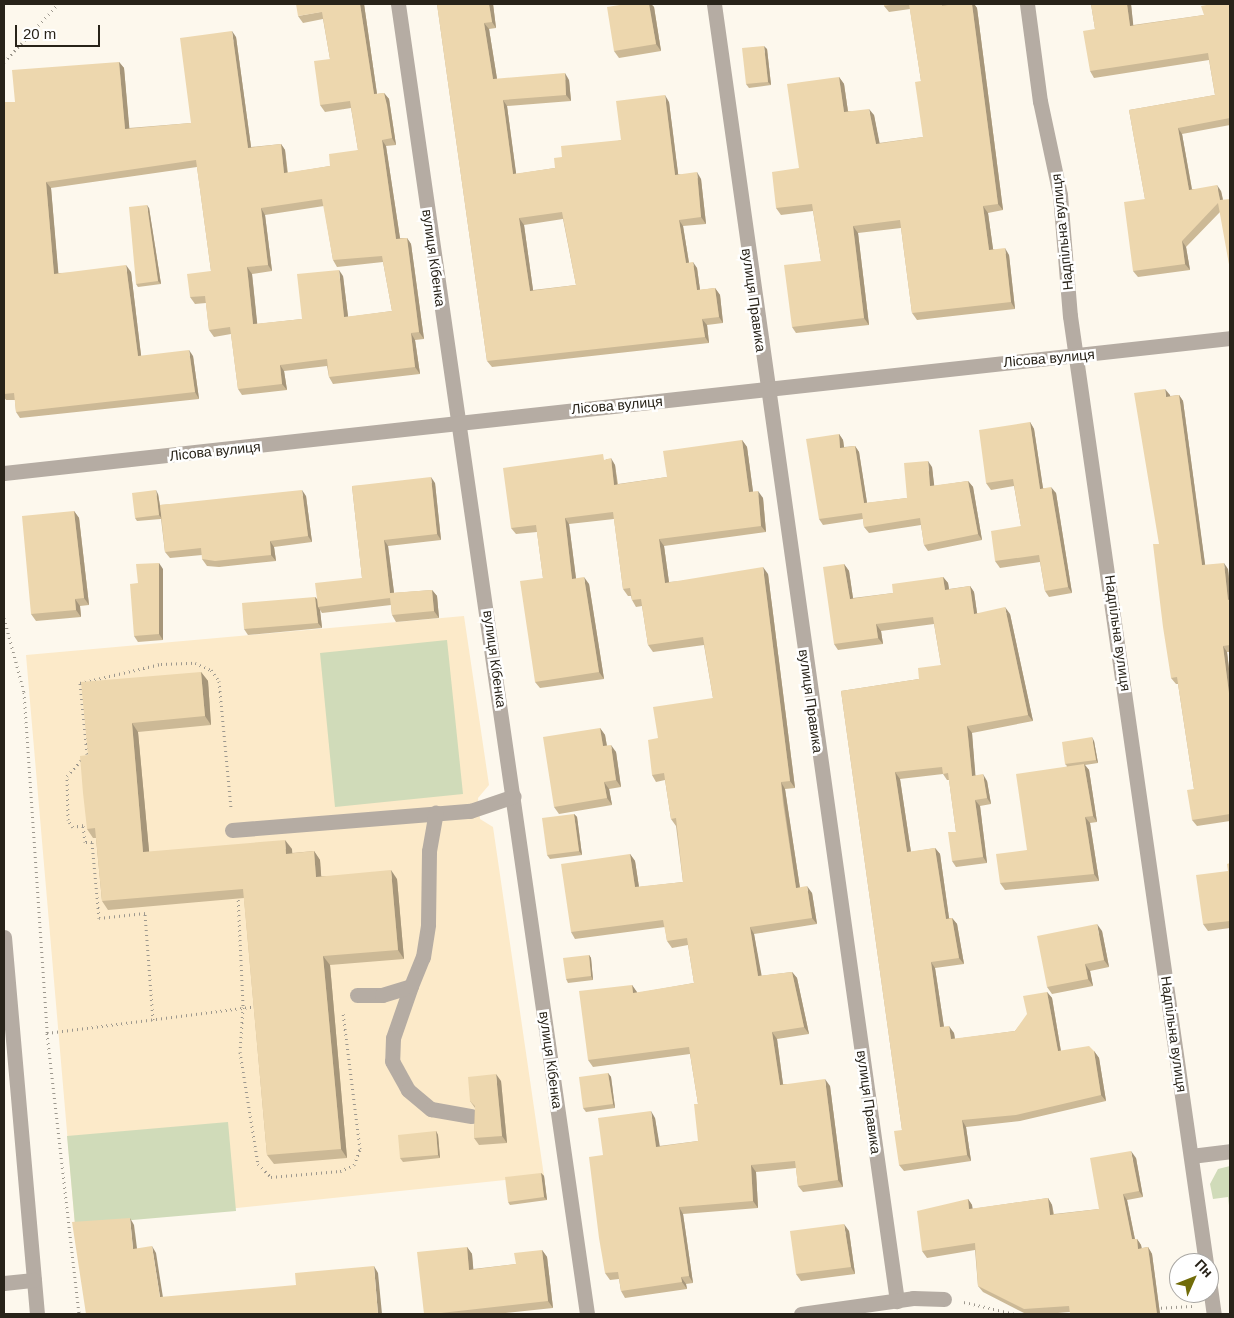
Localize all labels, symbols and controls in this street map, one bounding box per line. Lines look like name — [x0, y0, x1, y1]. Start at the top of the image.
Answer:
scale bar — [18, 15, 102, 47]
text: 20 m — [23, 25, 56, 42]
street label: Надпільна вулиця — [1048, 173, 1076, 291]
street label: вулиця Кібенка — [419, 208, 449, 308]
street label: вулиця Правика — [738, 247, 770, 353]
street label: Лісова вулиця — [1003, 346, 1095, 370]
street label: Лісова вулиця — [571, 393, 663, 417]
street label: Лісова вулиця — [169, 438, 261, 464]
street label: Надпільна вулиця — [1102, 574, 1134, 692]
street label: вулиця Кібенка — [480, 609, 510, 709]
street label: вулиця Правика — [795, 648, 827, 754]
street label: Надпільна вулиця — [1158, 975, 1190, 1093]
street label: вулиця Кібенка — [536, 1010, 566, 1110]
street label: вулиця Правика — [853, 1049, 885, 1155]
north arrow — [1169, 1253, 1219, 1303]
text: Пн — [1192, 1256, 1216, 1280]

